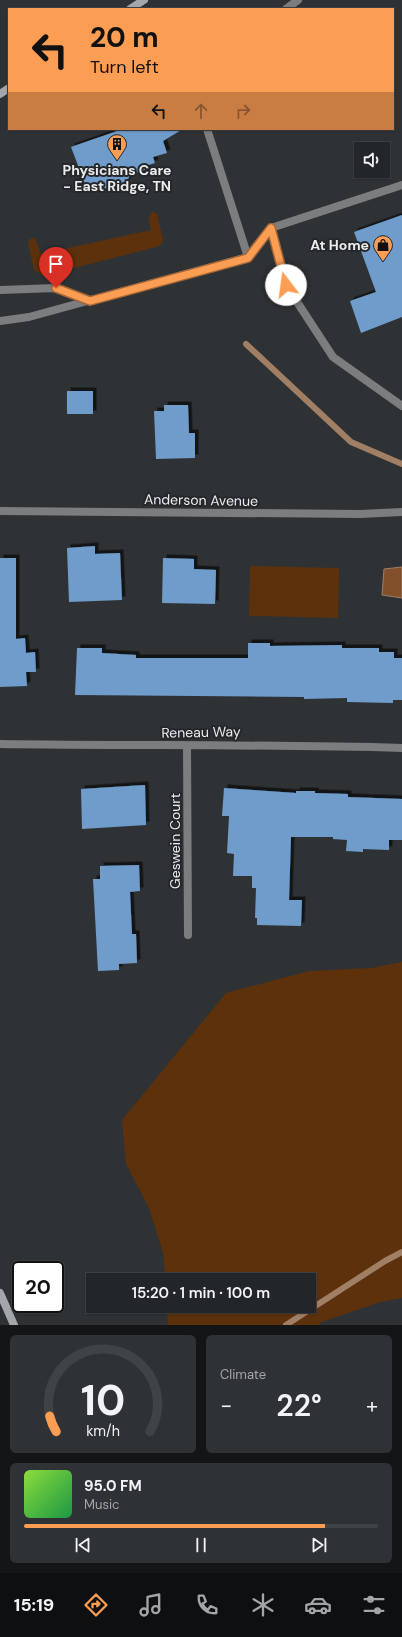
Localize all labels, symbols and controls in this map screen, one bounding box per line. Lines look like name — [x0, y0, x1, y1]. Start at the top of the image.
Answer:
text: 20 m — [90, 19, 159, 56]
icon: left — [24, 24, 76, 76]
text: Turn left — [90, 55, 159, 79]
icon: left — [148, 100, 170, 122]
icon: ahead — [190, 100, 212, 122]
icon: right — [232, 100, 254, 122]
building icon: Physicians Care - East Ridge, TN — [106, 133, 128, 161]
map controls — [354, 142, 390, 178]
button: sound — [354, 142, 390, 178]
place label: Physicians Care - East Ridge, TN — [63, 161, 171, 195]
shop icon: At Home — [372, 234, 394, 262]
place label: At Home — [310, 236, 369, 254]
pin — [39, 247, 73, 288]
icon: arrive — [45, 253, 67, 275]
position arrow — [265, 264, 307, 306]
street label: Anderson Avenue — [144, 490, 258, 510]
street label: Reneau Way — [161, 722, 241, 742]
street label: Geswein Court — [166, 793, 184, 889]
speed limit sign: 20 — [12, 1261, 64, 1313]
text: 15:20 · 1 min · 100 m — [132, 1283, 270, 1303]
text: Climate — [220, 1366, 266, 1383]
text: 10 — [81, 1374, 125, 1428]
text: 22° — [276, 1386, 322, 1425]
text: − — [220, 1391, 232, 1420]
text: + — [366, 1391, 378, 1420]
text: km/h — [86, 1422, 120, 1440]
text: 95.0 FM — [84, 1476, 142, 1496]
text: Music — [84, 1496, 119, 1513]
icon: previous — [72, 1534, 94, 1556]
icon: pause — [190, 1534, 212, 1556]
icon: next — [308, 1534, 330, 1556]
icon: directions — [82, 1591, 110, 1619]
icon: music — [137, 1591, 165, 1619]
icon: phone — [193, 1591, 221, 1619]
icon: climate — [249, 1591, 277, 1619]
icon: car — [304, 1591, 332, 1619]
icon: filters — [360, 1591, 388, 1619]
text: 15:19 — [14, 1593, 54, 1617]

